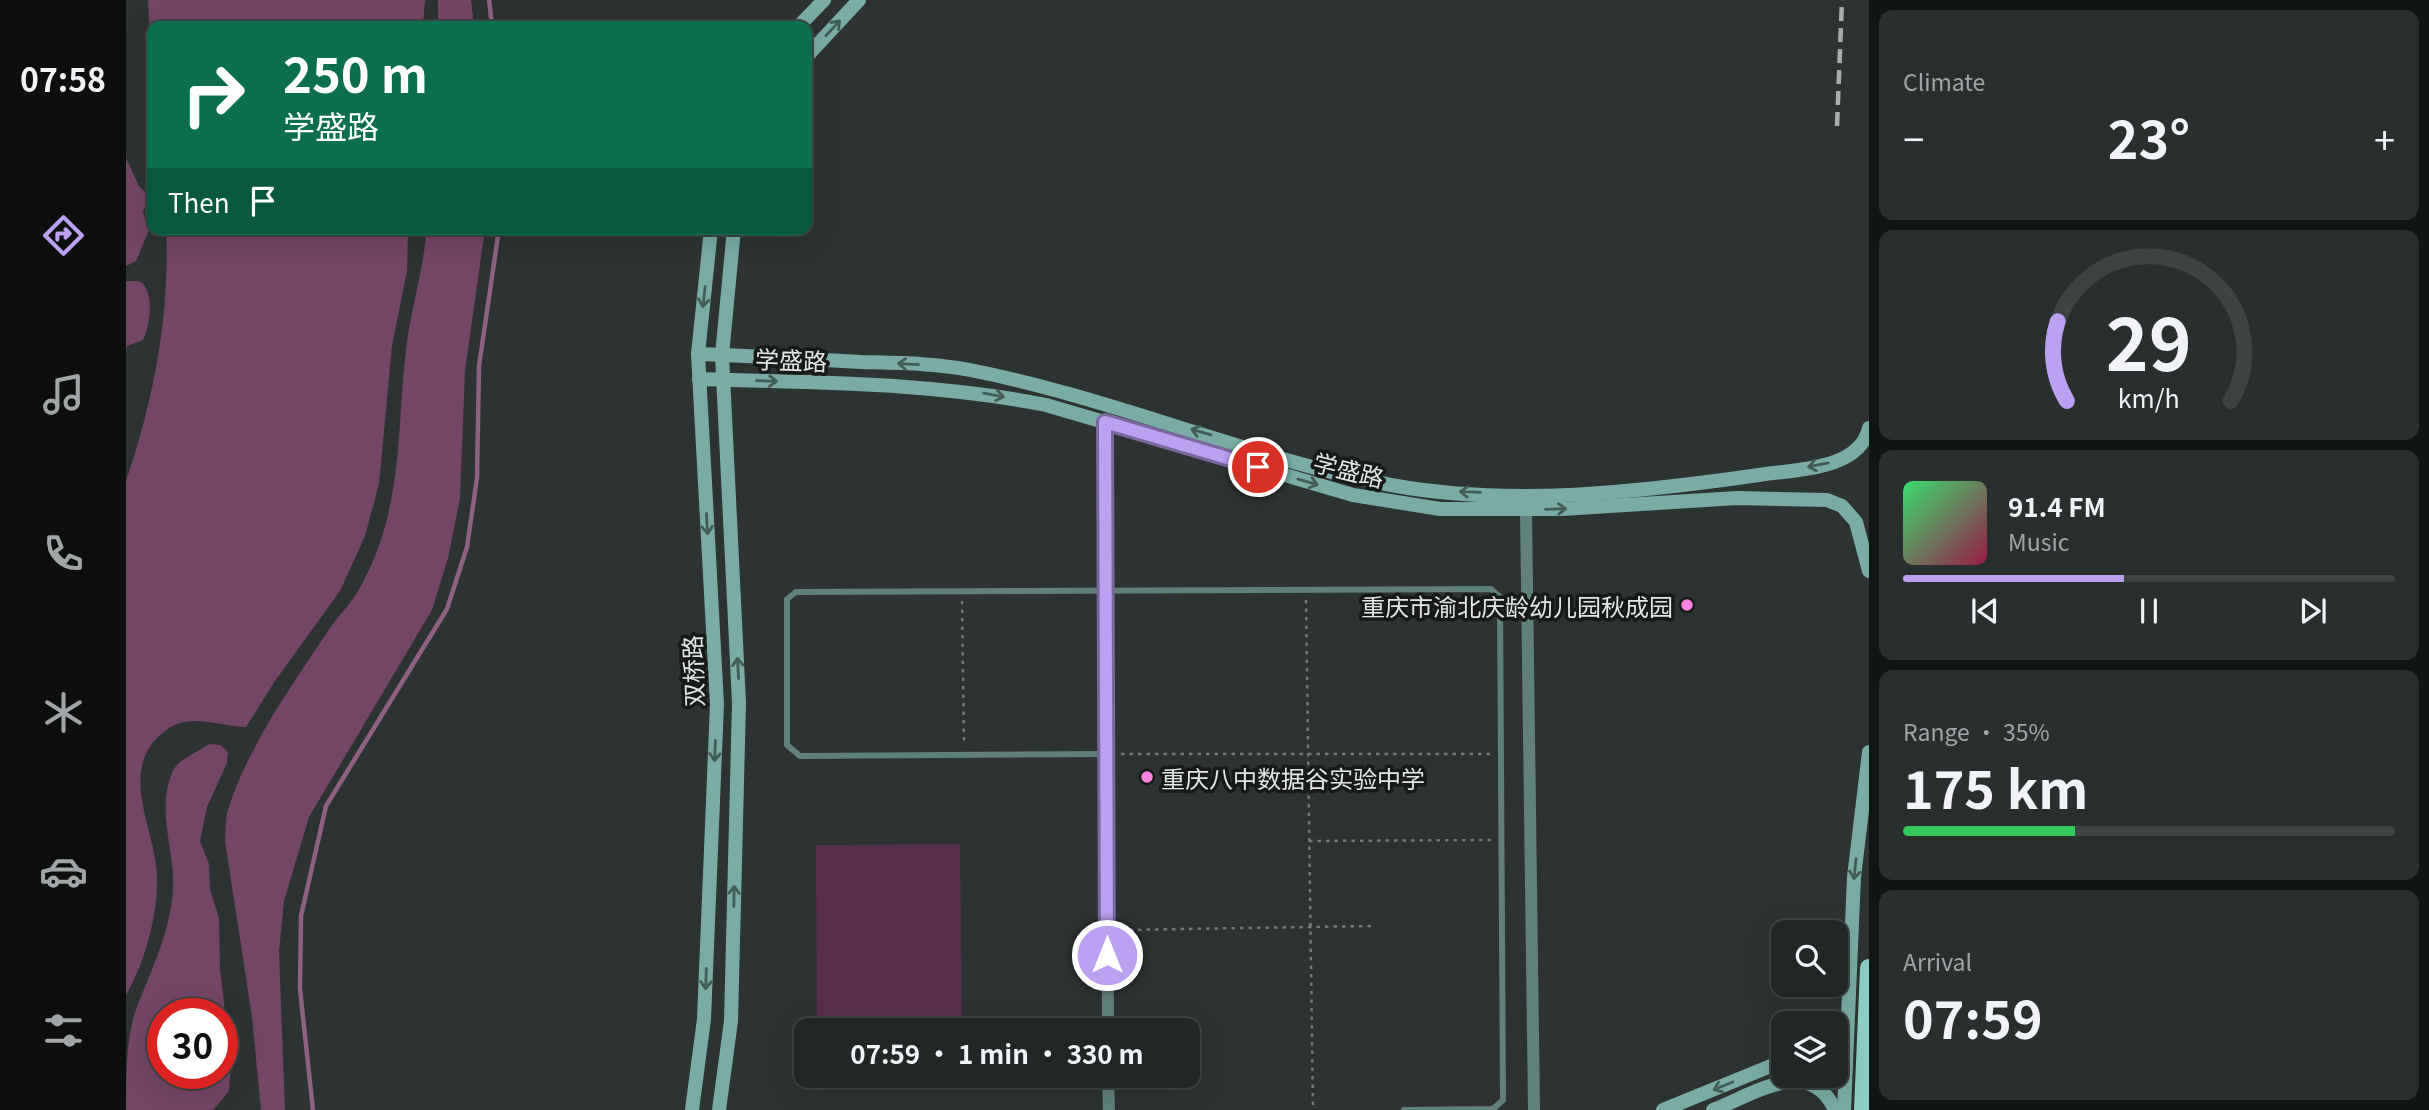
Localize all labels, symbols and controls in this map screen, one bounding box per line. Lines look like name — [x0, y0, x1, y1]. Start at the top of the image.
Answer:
one-way arrow — [825, 19, 842, 36]
text: 250 m — [283, 36, 428, 107]
icon: right — [168, 49, 259, 140]
text: 07:58 — [20, 55, 106, 101]
text: Climate — [1903, 64, 1985, 98]
text: 23° — [2108, 99, 2190, 174]
text: 学盛路 — [283, 102, 379, 148]
text: − — [1903, 110, 1924, 165]
text: + — [2374, 110, 2395, 165]
icon: arrive — [244, 182, 282, 220]
text: Then — [168, 183, 230, 220]
icon: directions — [39, 211, 88, 260]
one-way arrow — [697, 285, 710, 308]
text: 29 — [2106, 287, 2192, 392]
street label: 学盛路 — [754, 340, 828, 378]
one-way arrow — [898, 357, 920, 370]
icon: music — [39, 370, 88, 419]
one-way arrow — [755, 375, 778, 388]
text: km/h — [2118, 379, 2180, 415]
one-way arrow — [982, 389, 1005, 402]
one-way arrow — [1190, 425, 1212, 438]
pin — [1228, 437, 1288, 497]
street label: 学盛路 — [1310, 443, 1388, 495]
icon: arrive — [1239, 448, 1277, 486]
one-way arrow — [1807, 459, 1830, 473]
one-way arrow — [1296, 476, 1318, 489]
one-way arrow — [1458, 486, 1481, 499]
text: 91.4 FM — [2008, 487, 2106, 524]
one-way arrow — [1545, 503, 1568, 516]
one-way arrow — [701, 512, 714, 535]
text: Music — [2008, 524, 2069, 558]
icon: phone — [39, 529, 88, 578]
place label: 重庆市渝北庆龄幼儿园秋成园 — [1361, 588, 1673, 623]
icon: previous — [1966, 592, 2004, 630]
icon: pause — [2130, 592, 2168, 630]
icon: next — [2294, 592, 2332, 630]
marker: 重庆市渝北庆龄幼儿园秋成园 — [1679, 597, 1695, 613]
street label: 双桥路 — [673, 634, 711, 708]
one-way arrow — [731, 657, 744, 680]
icon: climate — [39, 688, 88, 737]
text: Range · 35% — [1903, 714, 2050, 748]
one-way arrow — [708, 739, 721, 762]
text: 175 km — [1903, 749, 2088, 824]
place label: 重庆八中数据谷实验中学 — [1161, 760, 1425, 795]
marker: 重庆八中数据谷实验中学 — [1139, 769, 1155, 785]
icon: car — [39, 847, 88, 896]
one-way arrow — [1848, 857, 1861, 880]
one-way arrow — [728, 884, 741, 907]
position arrow — [1070, 918, 1144, 992]
map controls — [1771, 920, 1848, 1088]
button: search — [1771, 920, 1848, 997]
text: Arrival — [1903, 944, 1972, 978]
one-way arrow — [699, 967, 712, 990]
text: 07:59 — [1903, 979, 2043, 1054]
speed limit sign: 30 — [147, 998, 238, 1089]
icon: filters — [39, 1006, 88, 1055]
button: layers — [1771, 1011, 1848, 1088]
text: 07:59 · 1 min · 330 m — [850, 1034, 1144, 1071]
one-way arrow — [1713, 1080, 1734, 1093]

